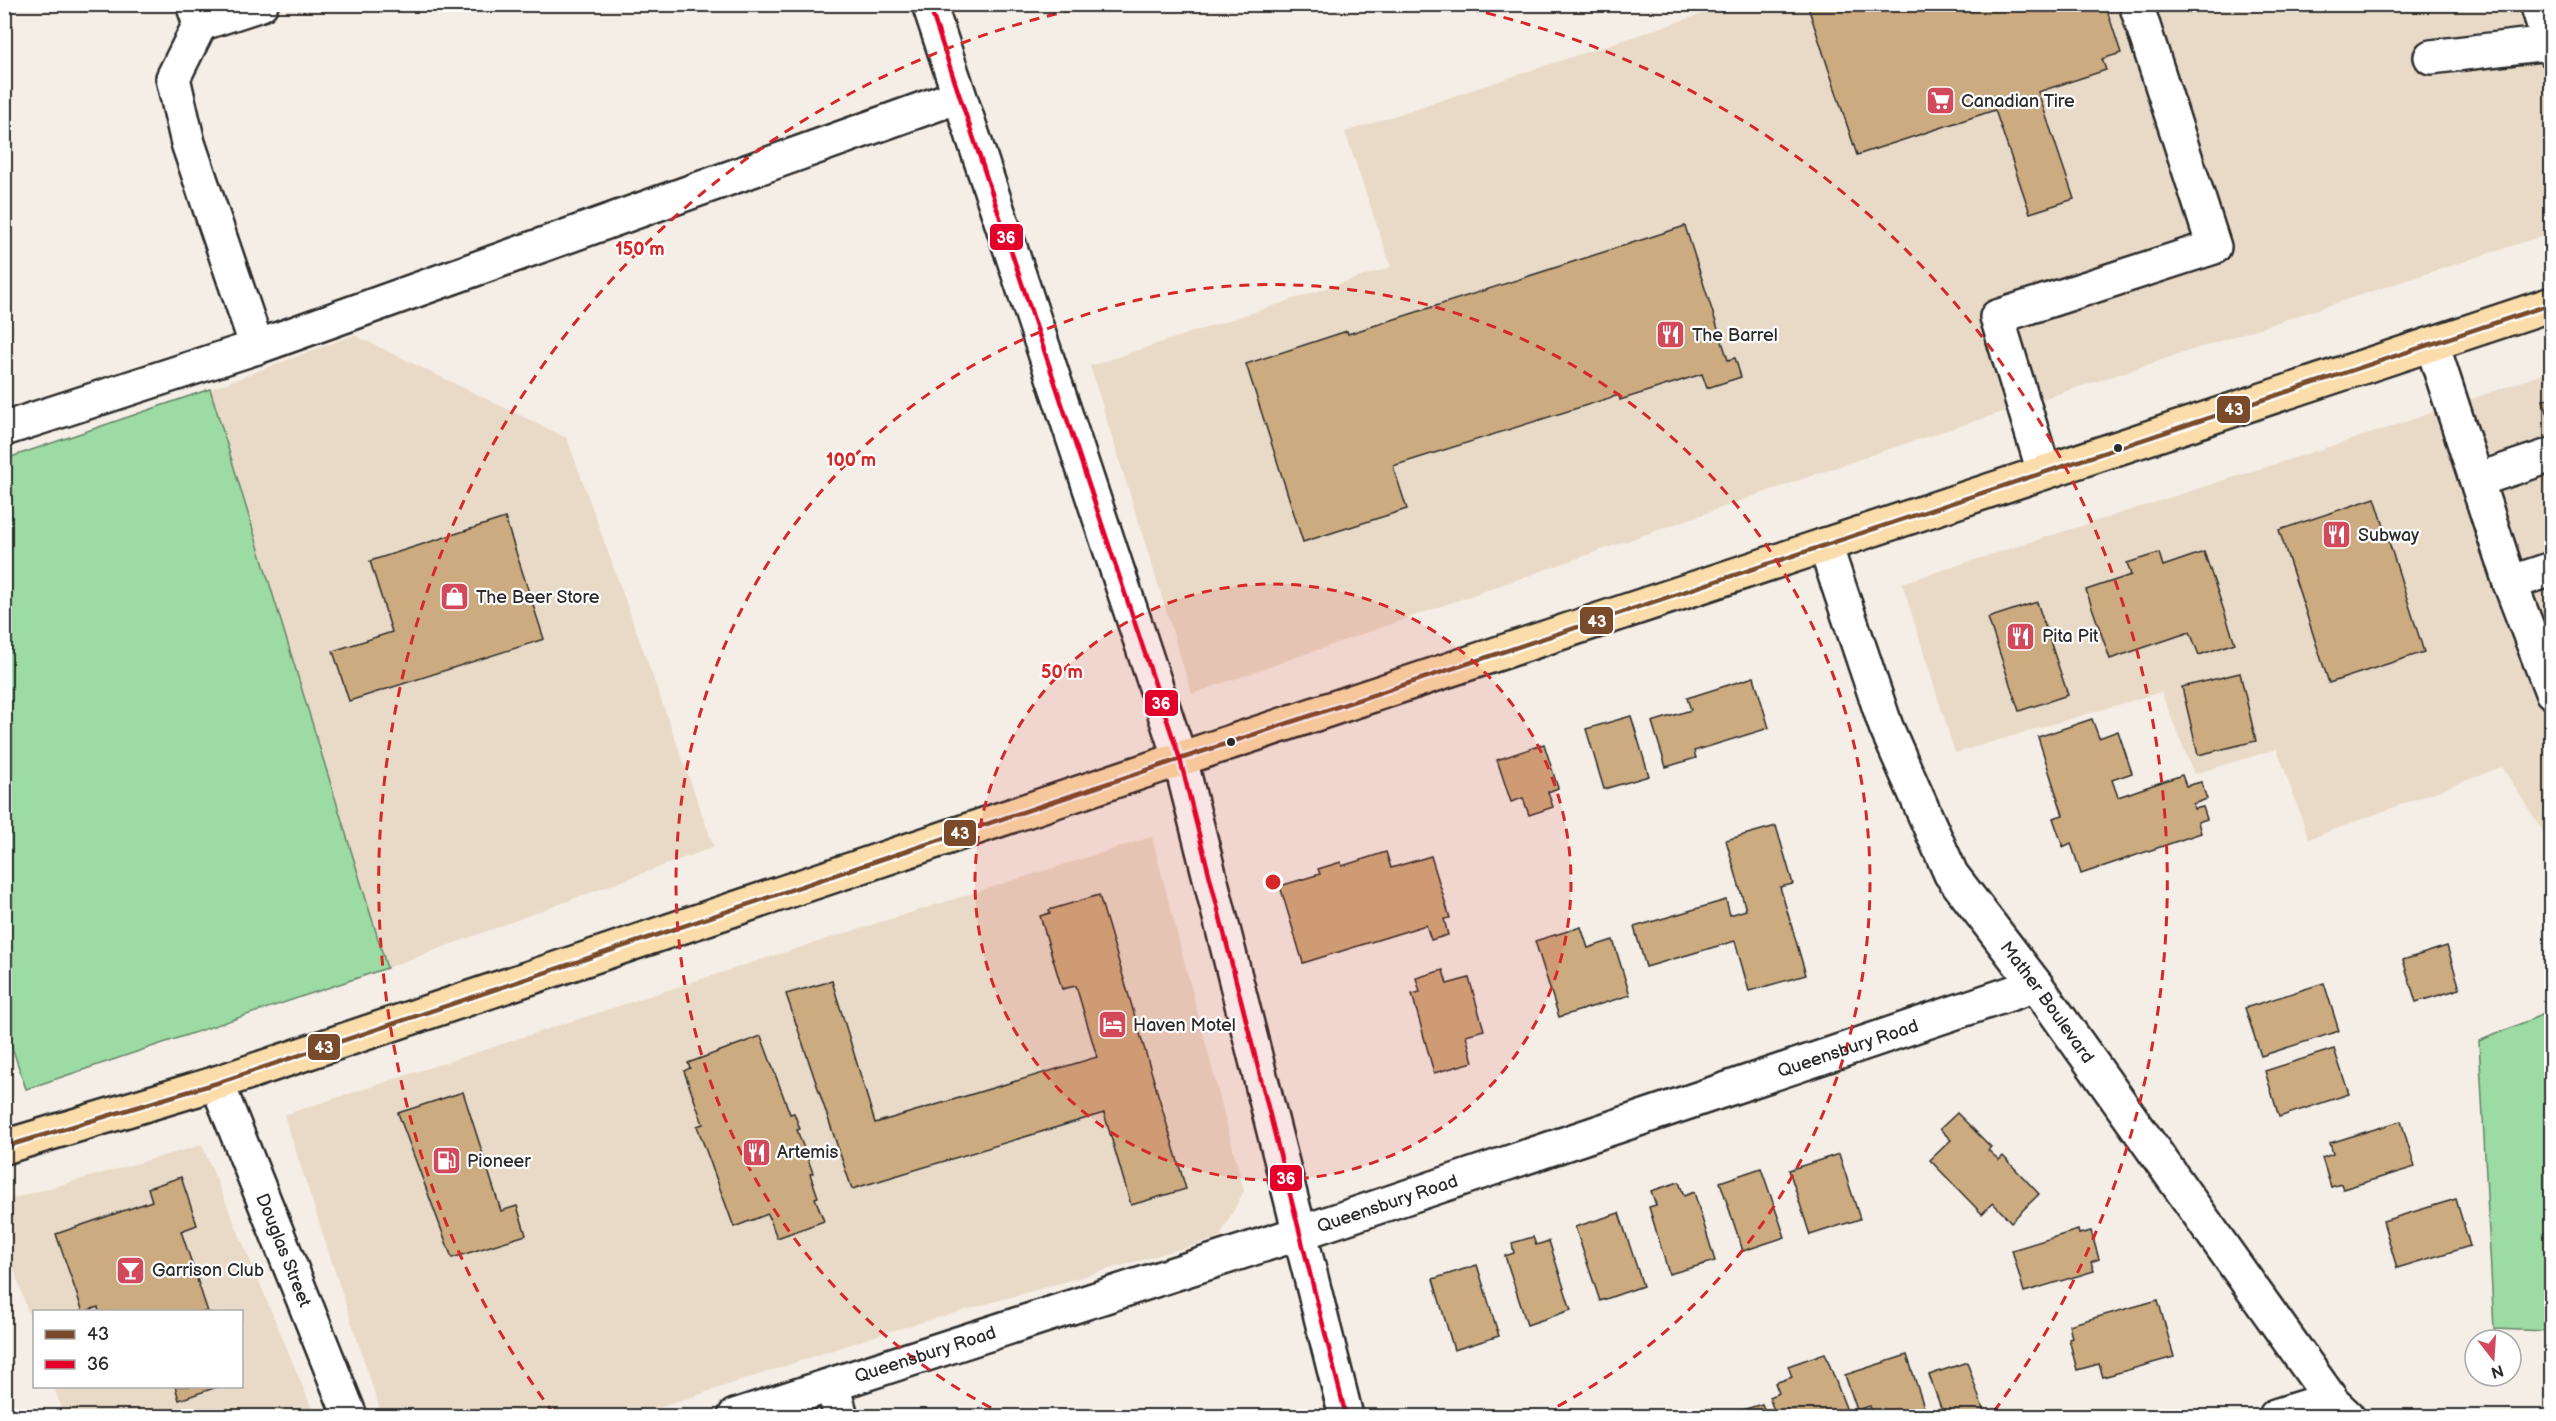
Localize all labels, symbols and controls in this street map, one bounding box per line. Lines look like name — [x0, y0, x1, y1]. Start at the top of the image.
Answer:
supermarket icon: Canadian Tire — [1924, 85, 1956, 117]
place label: Canadian Tire — [1961, 91, 2075, 112]
line badge: 36 — [989, 223, 1024, 251]
text: 36 — [996, 229, 1016, 248]
text: 150 m — [615, 239, 665, 260]
restaurant icon: The Barrel — [1655, 319, 1687, 351]
place label: The Barrel — [1692, 325, 1778, 346]
line badge: 43 — [2216, 395, 2251, 424]
text: 43 — [2225, 401, 2243, 420]
unlabelled marker — [2112, 442, 2124, 454]
text: 100 m — [826, 450, 876, 471]
restaurant icon: Subway — [2321, 519, 2353, 551]
place label: Subway — [2358, 525, 2420, 546]
shop icon: The Beer Store — [439, 581, 471, 613]
place label: The Beer Store — [476, 587, 600, 608]
line badge: 43 — [1579, 606, 1614, 635]
text: 43 — [1588, 613, 1606, 632]
restaurant icon: Pita Pit — [2005, 620, 2037, 652]
place label: Pita Pit — [2042, 626, 2099, 647]
text: 50 m — [1041, 662, 1083, 683]
line badge: 36 — [1144, 689, 1179, 717]
text: 36 — [1151, 695, 1171, 714]
unlabelled marker — [1225, 736, 1237, 748]
line badge: 43 — [943, 819, 977, 847]
text: 43 — [951, 825, 969, 844]
centre of rings — [1263, 872, 1283, 892]
street label: Mather Boulevard — [1996, 938, 2098, 1067]
hotel icon: Haven Motel — [1096, 1009, 1128, 1041]
place label: Haven Motel — [1133, 1015, 1236, 1036]
street label: Queensbury Road — [1775, 1015, 1921, 1082]
line badge: 43 — [307, 1033, 341, 1061]
text: 43 — [315, 1039, 333, 1058]
restaurant icon: Artemis — [740, 1136, 772, 1168]
place label: Artemis — [777, 1142, 838, 1163]
fuel station icon: Pioneer — [430, 1145, 462, 1177]
place label: Pioneer — [467, 1151, 531, 1172]
line badge: 36 — [1269, 1164, 1303, 1192]
text: 36 — [1276, 1170, 1296, 1189]
street label: Queensbury Road — [1314, 1171, 1461, 1238]
street label: Douglas Street — [251, 1191, 316, 1311]
bar icon: Garrison Club — [115, 1254, 147, 1286]
place label: Garrison Club — [152, 1260, 264, 1281]
legend — [33, 1310, 243, 1388]
street label: Queensbury Road — [852, 1322, 999, 1388]
text: 43 — [87, 1324, 109, 1345]
north arrow — [2463, 1328, 2523, 1388]
text: 36 — [87, 1354, 109, 1375]
text: N — [2488, 1360, 2505, 1382]

